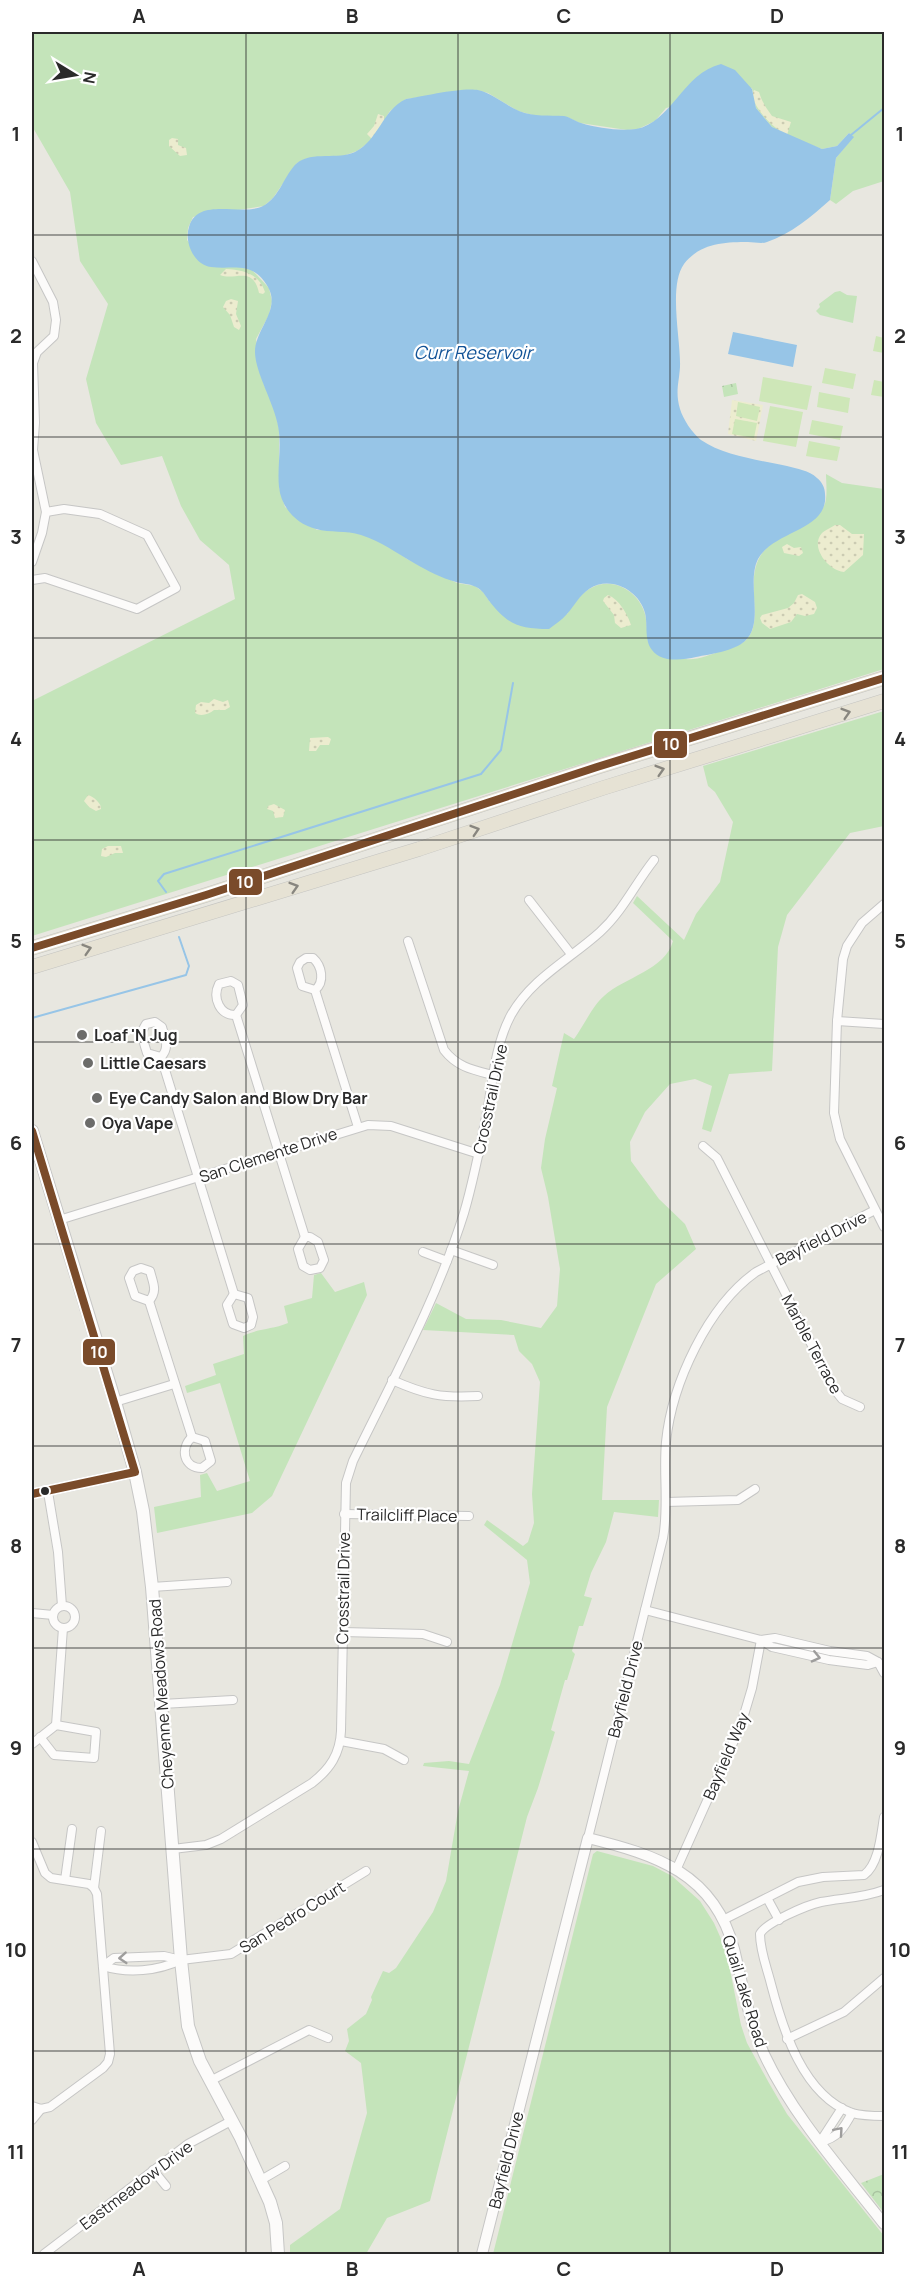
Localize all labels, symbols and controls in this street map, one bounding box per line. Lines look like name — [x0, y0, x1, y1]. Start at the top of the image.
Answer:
text: A — [132, 2, 146, 29]
text: B — [346, 2, 359, 29]
text: C — [557, 2, 571, 29]
text: D — [770, 2, 784, 29]
north arrow — [45, 45, 105, 105]
text: N — [78, 70, 102, 86]
text: 1 — [12, 120, 20, 147]
text: 1 — [896, 120, 904, 147]
text: 2 — [10, 322, 22, 349]
text: 2 — [894, 322, 906, 349]
water label: Curr Reservoir — [414, 340, 535, 364]
text: 3 — [10, 523, 22, 550]
text: 3 — [894, 523, 906, 550]
one-way arrow — [841, 708, 851, 720]
text: 4 — [10, 725, 22, 752]
text: 4 — [894, 725, 906, 752]
line badge: 10 — [653, 730, 688, 759]
text: 10 — [662, 733, 680, 755]
one-way arrow — [654, 765, 665, 777]
one-way arrow — [469, 825, 480, 838]
line badge: 10 — [228, 868, 263, 896]
text: 10 — [236, 871, 254, 893]
one-way arrow — [288, 882, 299, 894]
text: 5 — [10, 927, 22, 954]
text: 5 — [894, 927, 906, 954]
one-way arrow — [81, 944, 92, 956]
place label: Loaf 'N Jug — [94, 1024, 178, 1046]
marker: Loaf 'N Jug — [75, 1028, 89, 1042]
street label: Crosstrail Drive — [468, 1042, 512, 1156]
place label: Little Caesars — [100, 1052, 207, 1074]
marker: Little Caesars — [81, 1056, 95, 1070]
place label: Eye Candy Salon and Blow Dry Bar — [109, 1087, 368, 1109]
marker: Eye Candy Salon and Blow Dry Bar — [90, 1091, 104, 1105]
place label: Oya Vape — [102, 1112, 174, 1134]
marker: Oya Vape — [83, 1116, 97, 1130]
street label: San Clemente Drive — [196, 1122, 340, 1188]
text: 6 — [10, 1129, 22, 1156]
text: 6 — [894, 1129, 906, 1156]
street label: Bayfield Drive — [772, 1206, 870, 1270]
street label: Marble Terrace — [777, 1290, 847, 1398]
text: 7 — [11, 1331, 21, 1358]
text: 7 — [895, 1331, 905, 1358]
line badge: 10 — [82, 1338, 116, 1366]
text: 10 — [90, 1341, 108, 1363]
unlabelled marker — [39, 1485, 51, 1497]
street label: Trailcliff Place — [356, 1503, 458, 1527]
text: 8 — [10, 1532, 22, 1559]
street label: Crosstrail Drive — [331, 1532, 355, 1644]
text: 8 — [894, 1532, 906, 1559]
street label: Cheyenne Meadows Road — [143, 1598, 179, 1790]
street label: Bayfield Drive — [602, 1638, 648, 1740]
one-way arrow — [811, 1650, 821, 1663]
street label: Bayfield Way — [698, 1708, 755, 1803]
text: 9 — [10, 1734, 22, 1761]
text: 9 — [894, 1734, 906, 1761]
street label: San Pedro Court — [235, 1876, 349, 1958]
street label: Quail Lake Road — [718, 1932, 772, 2050]
text: 10 — [5, 1936, 27, 1963]
text: 10 — [889, 1936, 911, 1963]
one-way arrow — [119, 1952, 128, 1965]
street label: Bayfield Drive — [483, 2109, 529, 2211]
one-way arrow — [832, 2127, 843, 2138]
street label: Eastmeadow Drive — [75, 2135, 197, 2235]
text: 11 — [7, 2138, 25, 2165]
text: 11 — [891, 2138, 909, 2165]
text: A — [132, 2255, 146, 2282]
text: B — [346, 2255, 359, 2282]
text: C — [557, 2255, 571, 2282]
text: D — [770, 2255, 784, 2282]

